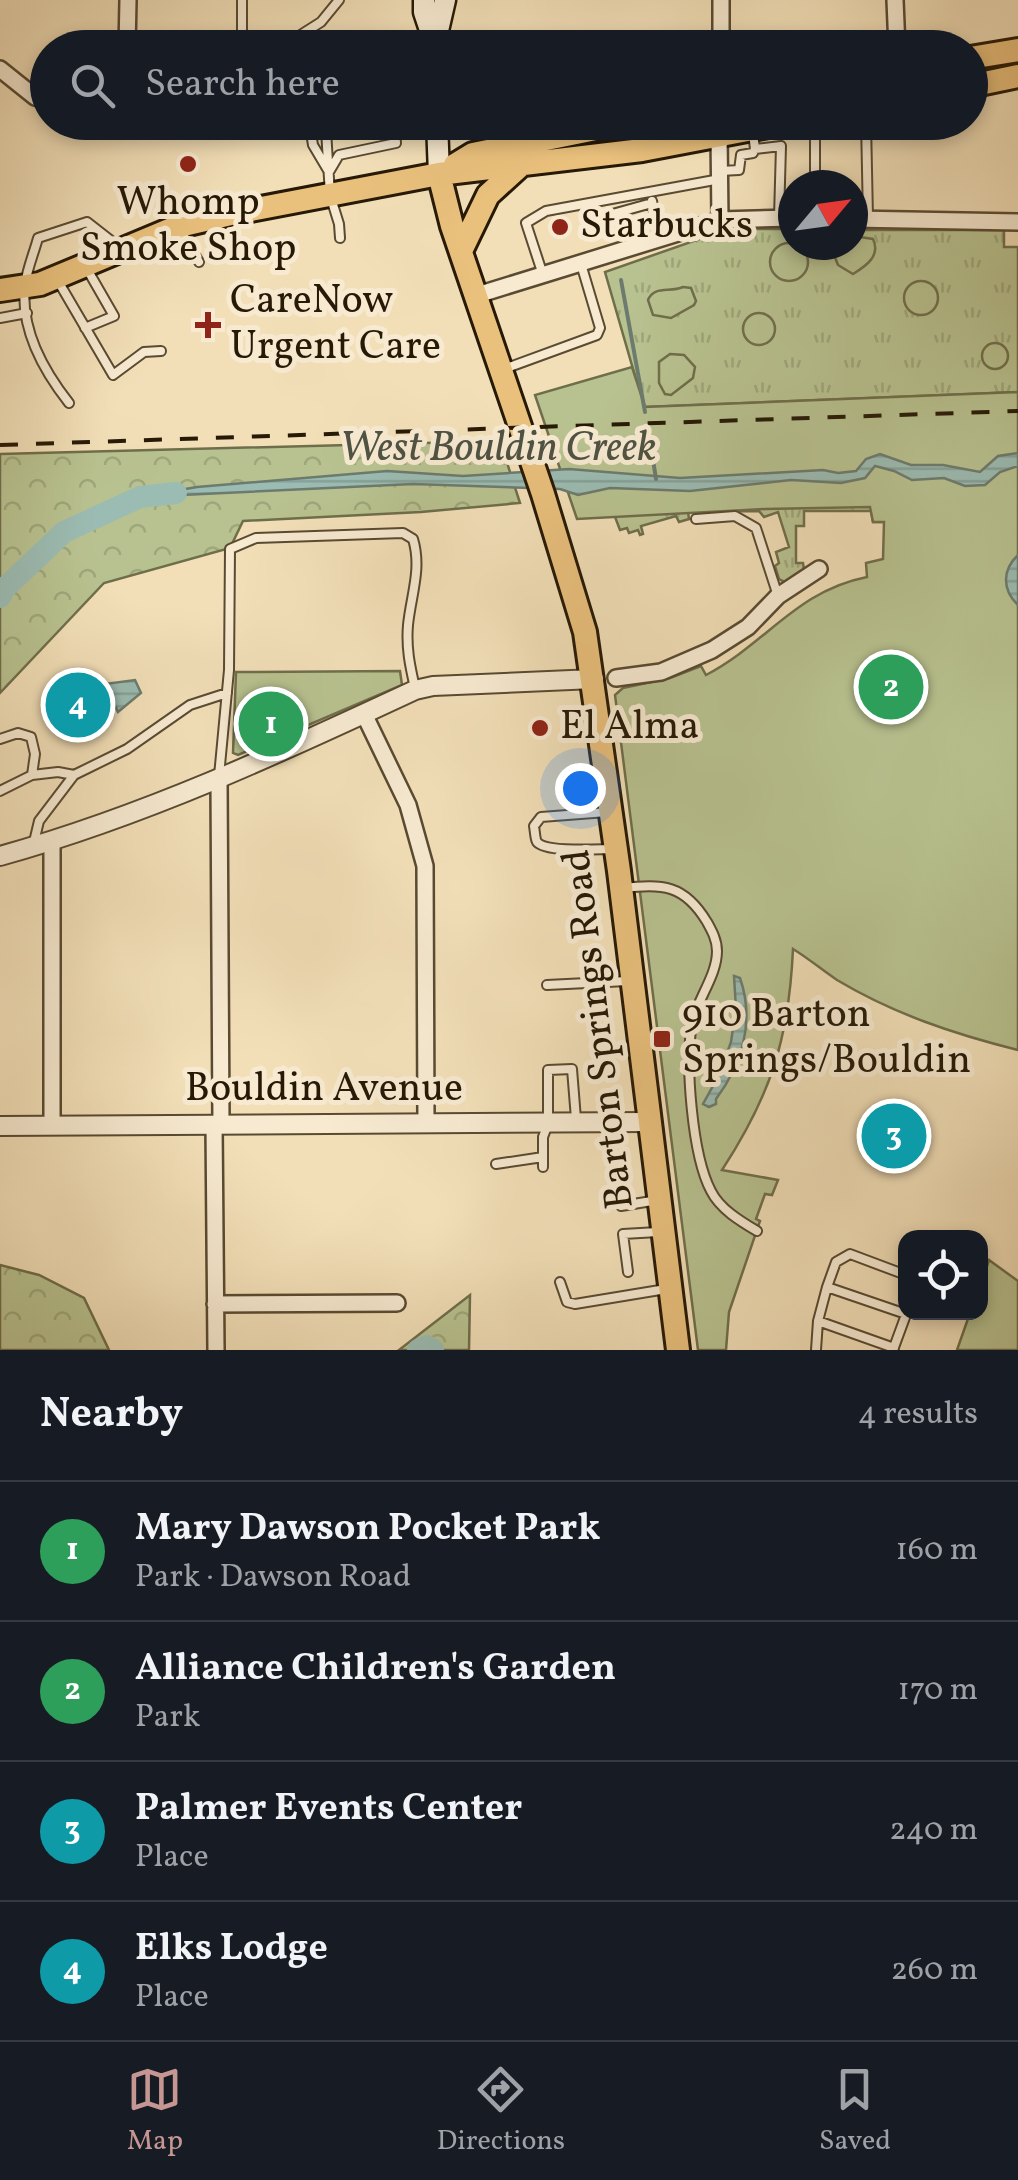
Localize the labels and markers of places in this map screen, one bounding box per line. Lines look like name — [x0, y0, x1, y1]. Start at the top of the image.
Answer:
marker: Whomp Smoke Shop — [177, 153, 199, 175]
place label: Whomp Smoke Shop — [80, 176, 296, 278]
place label: Starbucks — [580, 199, 753, 255]
marker: Starbucks — [549, 216, 571, 238]
place label: CareNow Urgent Care — [230, 274, 441, 376]
marker: CareNow Urgent Care — [195, 312, 221, 338]
pin: 2 — [858, 650, 924, 724]
pin: 4 — [46, 668, 110, 742]
pin: 1 — [238, 686, 304, 762]
place label: El Alma — [560, 700, 699, 756]
marker: El Alma — [529, 717, 551, 739]
place label: 910 Barton Springs/Bouldin — [682, 988, 971, 1090]
marker: 910 Barton Springs/Bouldin — [651, 1028, 673, 1050]
pin: 3 — [862, 1098, 926, 1174]

